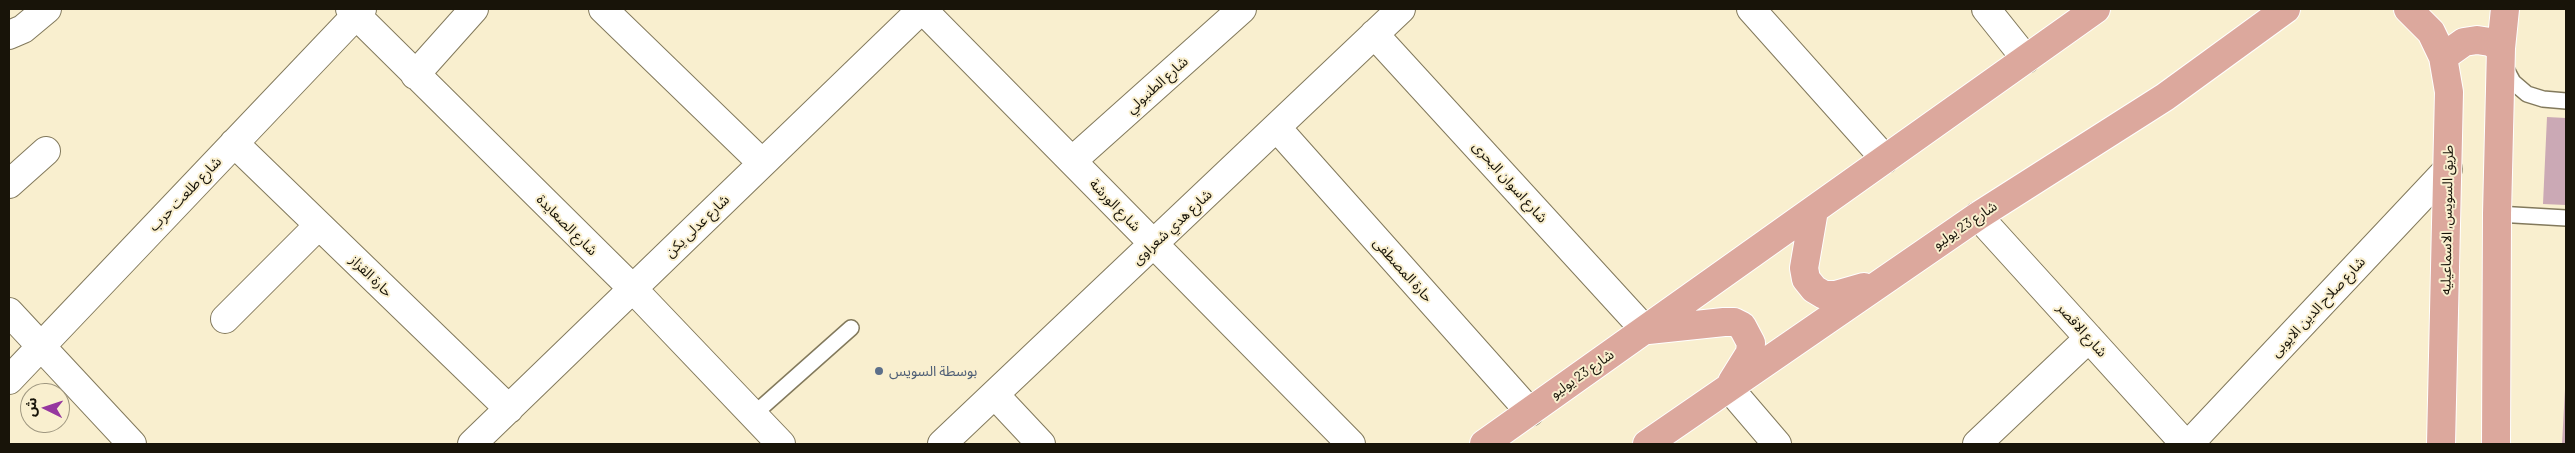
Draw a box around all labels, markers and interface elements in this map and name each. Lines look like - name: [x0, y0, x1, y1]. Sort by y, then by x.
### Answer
- street label: شارع الطنبولي: [1123, 53, 1191, 117]
- street label: شارع اسوان البحرى: [1469, 138, 1551, 226]
- street label: طريق السويس, الاسماعيليه: [2437, 145, 2457, 295]
- street label: شارع طلعت حرب: [145, 153, 225, 235]
- street label: شارع الورشة: [1086, 175, 1144, 235]
- street label: شارع هدي شعراوى: [1129, 186, 1215, 268]
- street label: شارع الصعايدة: [533, 191, 601, 259]
- street label: شارع عدلى يكن: [661, 191, 733, 261]
- street label: شارع 23 يوليو: [1930, 197, 2000, 253]
- street label: حارة المصطفى: [1370, 234, 1436, 306]
- street label: حارة القزاز: [346, 252, 396, 300]
- street label: شارع صلاح الدين الايوبى: [2267, 253, 2369, 361]
- street label: شارع الاقصر: [2053, 300, 2111, 360]
- street label: شارع 23 يوليو: [1547, 346, 1617, 402]
- place label: بوسطة السويس: [889, 363, 977, 379]
- marker: بوسطة السويس: [873, 365, 885, 377]
- north arrow: [20, 383, 70, 433]
- text: ش: [21, 397, 40, 417]

